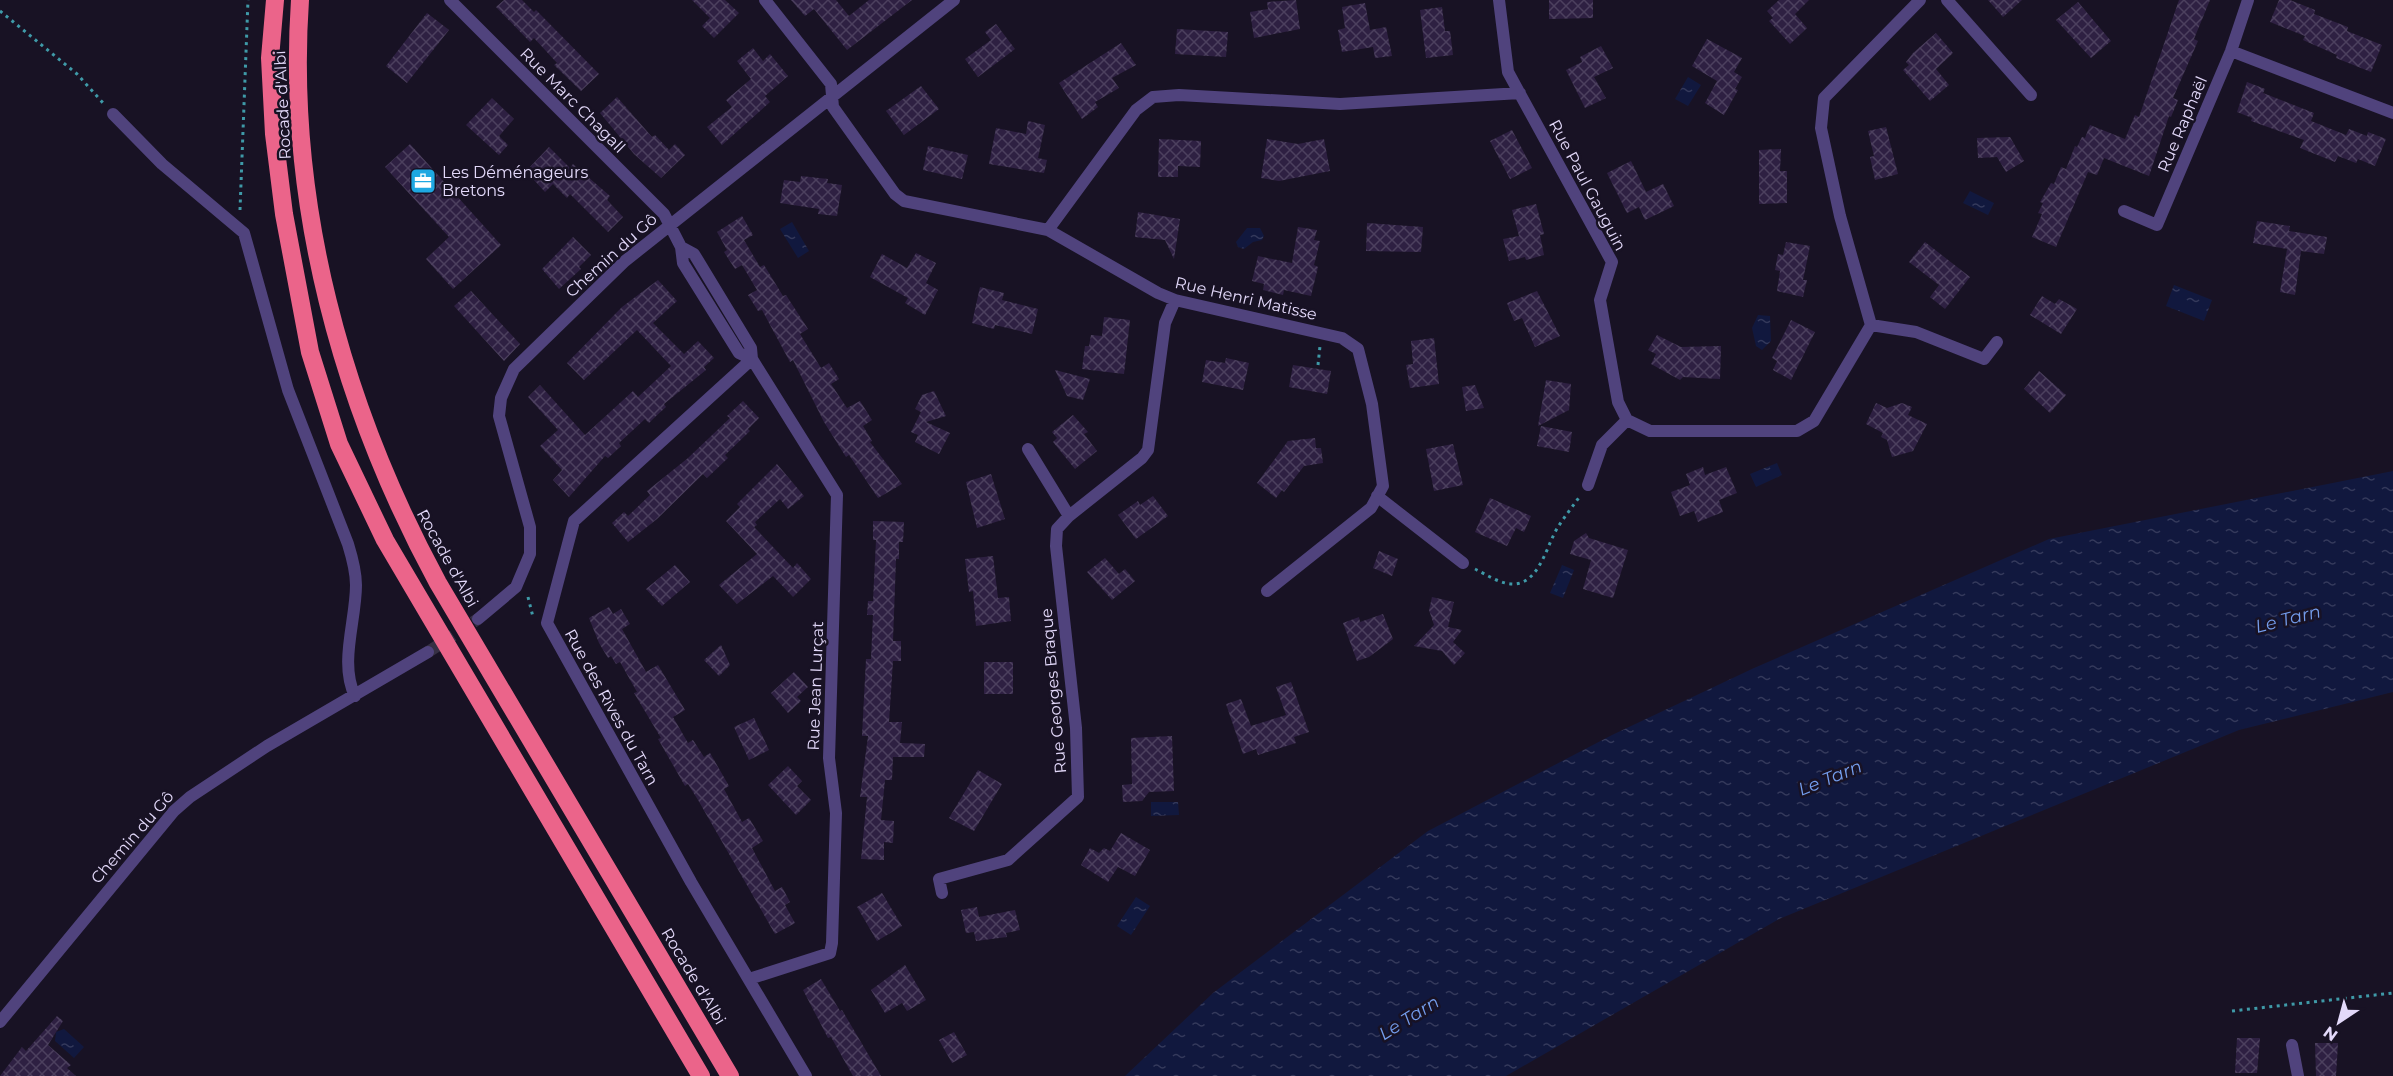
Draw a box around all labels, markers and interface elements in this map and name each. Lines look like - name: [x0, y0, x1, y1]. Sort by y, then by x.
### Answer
- street label: Rue Marc Chagall: [516, 44, 629, 157]
- street label: Rocade d'Albi: [270, 50, 295, 160]
- street label: Rue Raphaël: [2154, 73, 2211, 175]
- street label: Rue Paul Gauguin: [1545, 117, 1630, 254]
- place label: Les Déménageurs Bretons: [442, 163, 588, 200]
- office icon: Les Déménageurs Bretons: [408, 166, 438, 196]
- street label: Chemin du Gô: [562, 209, 661, 301]
- street label: Rue Henri Matisse: [1173, 273, 1319, 324]
- street label: Rocade d'Albi: [413, 506, 482, 611]
- water label: Le Tarn: [2253, 600, 2323, 638]
- street label: Rue Georges Braque: [1037, 608, 1070, 774]
- street label: Rue Jean Lurçat: [804, 621, 827, 751]
- street label: Rue des Rives du Tarn: [561, 626, 662, 789]
- water label: Le Tarn: [1795, 755, 1865, 801]
- street label: Chemin du Gô: [87, 787, 178, 887]
- street label: Rocade d'Albi: [657, 925, 730, 1028]
- water label: Le Tarn: [1375, 991, 1443, 1045]
- north arrow: [2309, 992, 2369, 1052]
- text: N: [2320, 1022, 2341, 1045]

